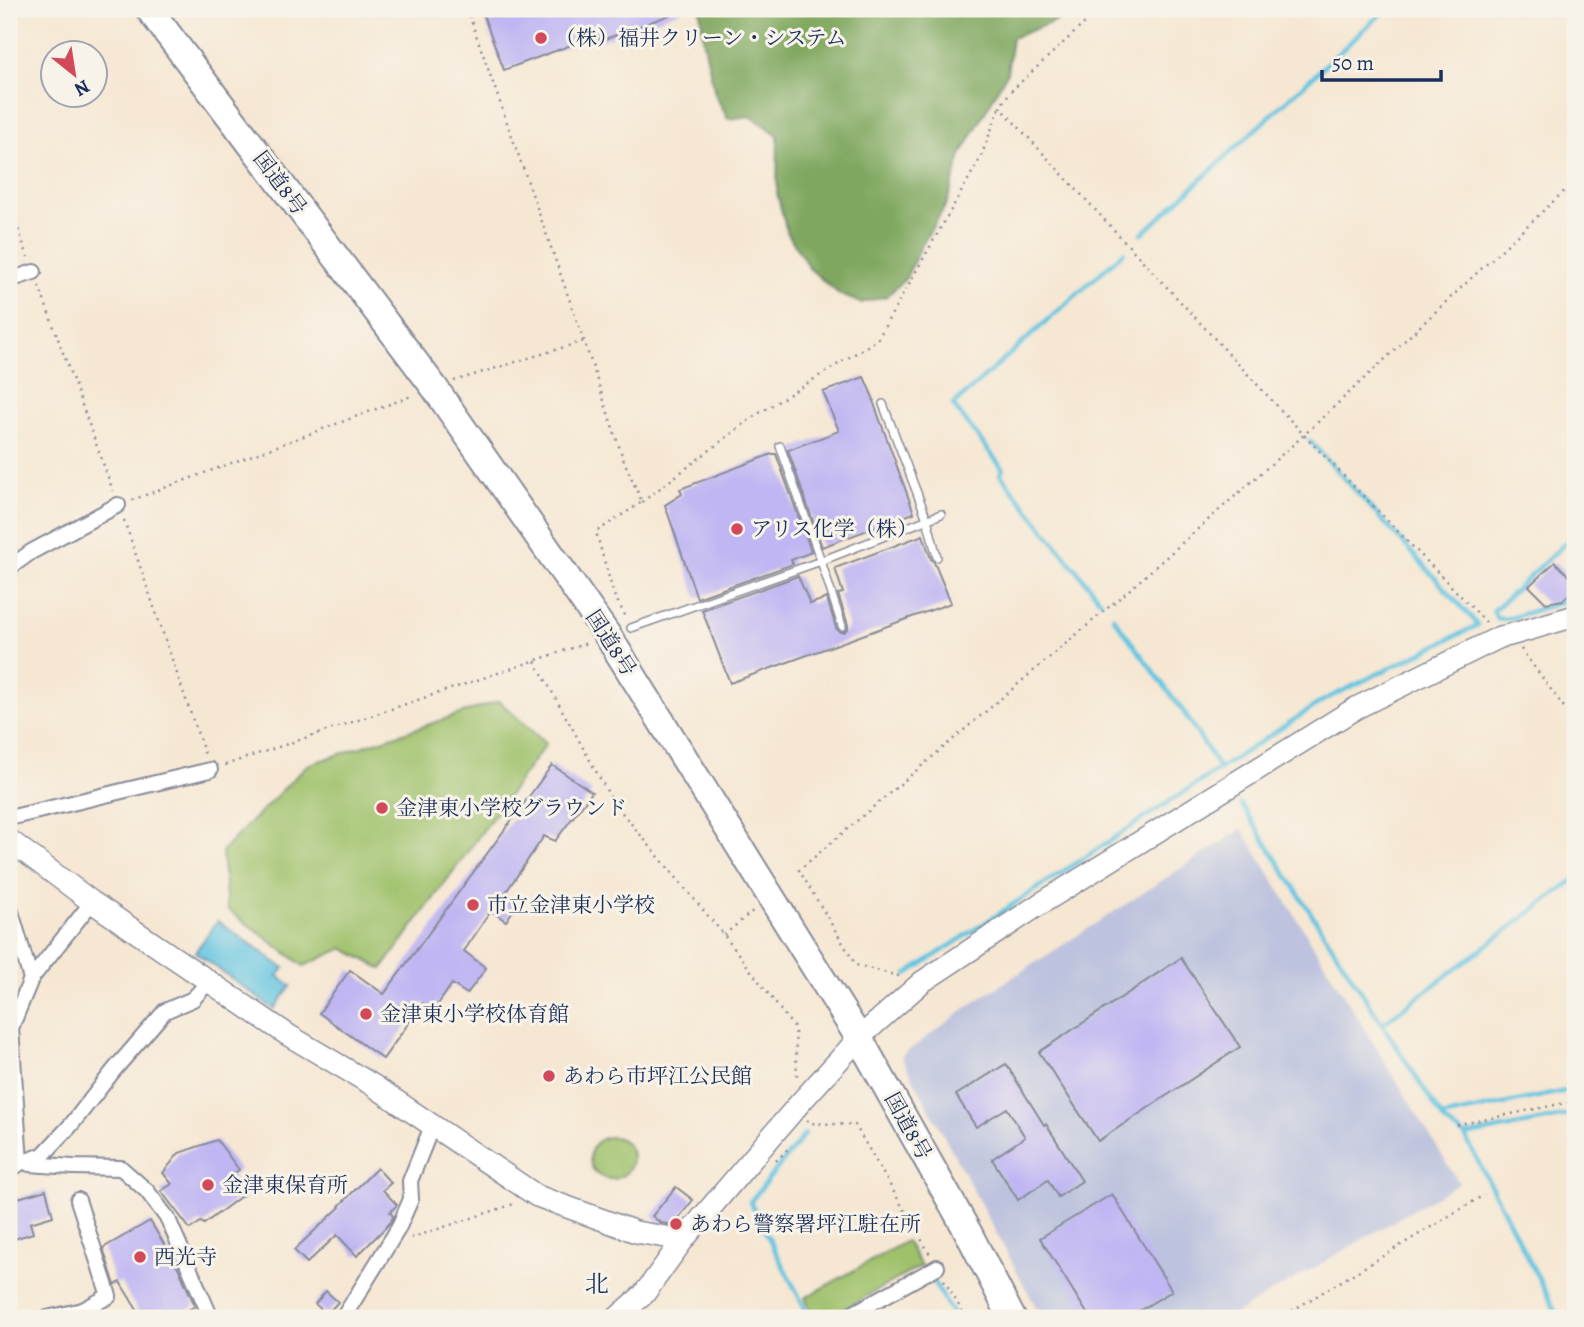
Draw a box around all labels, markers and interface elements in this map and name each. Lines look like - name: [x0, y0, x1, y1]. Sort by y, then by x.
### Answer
- place label: （株）福井クリーン・システム: [555, 24, 846, 52]
- marker: （株）福井クリーン・システム: [533, 30, 549, 46]
- north arrow: [38, 38, 108, 108]
- scale bar: [1322, 38, 1440, 82]
- text: 50 m: [1332, 49, 1374, 77]
- text: N: [69, 73, 94, 103]
- street label: 国道8号: [247, 145, 313, 221]
- place label: アリス化学（株）: [751, 515, 918, 543]
- marker: アリス化学（株）: [729, 521, 745, 537]
- street label: 国道8号: [579, 605, 643, 681]
- place label: 金津東小学校グラウンド: [396, 794, 627, 822]
- marker: 金津東小学校グラウンド: [374, 800, 390, 816]
- place label: 市立金津東小学校: [487, 891, 655, 919]
- marker: 市立金津東小学校: [465, 897, 481, 913]
- place label: 金津東小学校体育館: [380, 1000, 569, 1028]
- marker: 金津東小学校体育館: [358, 1006, 374, 1022]
- place label: あわら市坪江公民館: [563, 1062, 752, 1090]
- marker: あわら市坪江公民館: [541, 1068, 557, 1084]
- street label: 国道8号: [878, 1087, 938, 1165]
- place label: 金津東保育所: [222, 1171, 348, 1199]
- marker: 金津東保育所: [200, 1177, 216, 1193]
- place label: あわら警察署坪江駐在所: [690, 1210, 921, 1238]
- marker: あわら警察署坪江駐在所: [668, 1216, 684, 1232]
- place label: 西光寺: [154, 1243, 217, 1271]
- marker: 西光寺: [132, 1249, 148, 1265]
- district label: 北: [585, 1268, 609, 1300]

